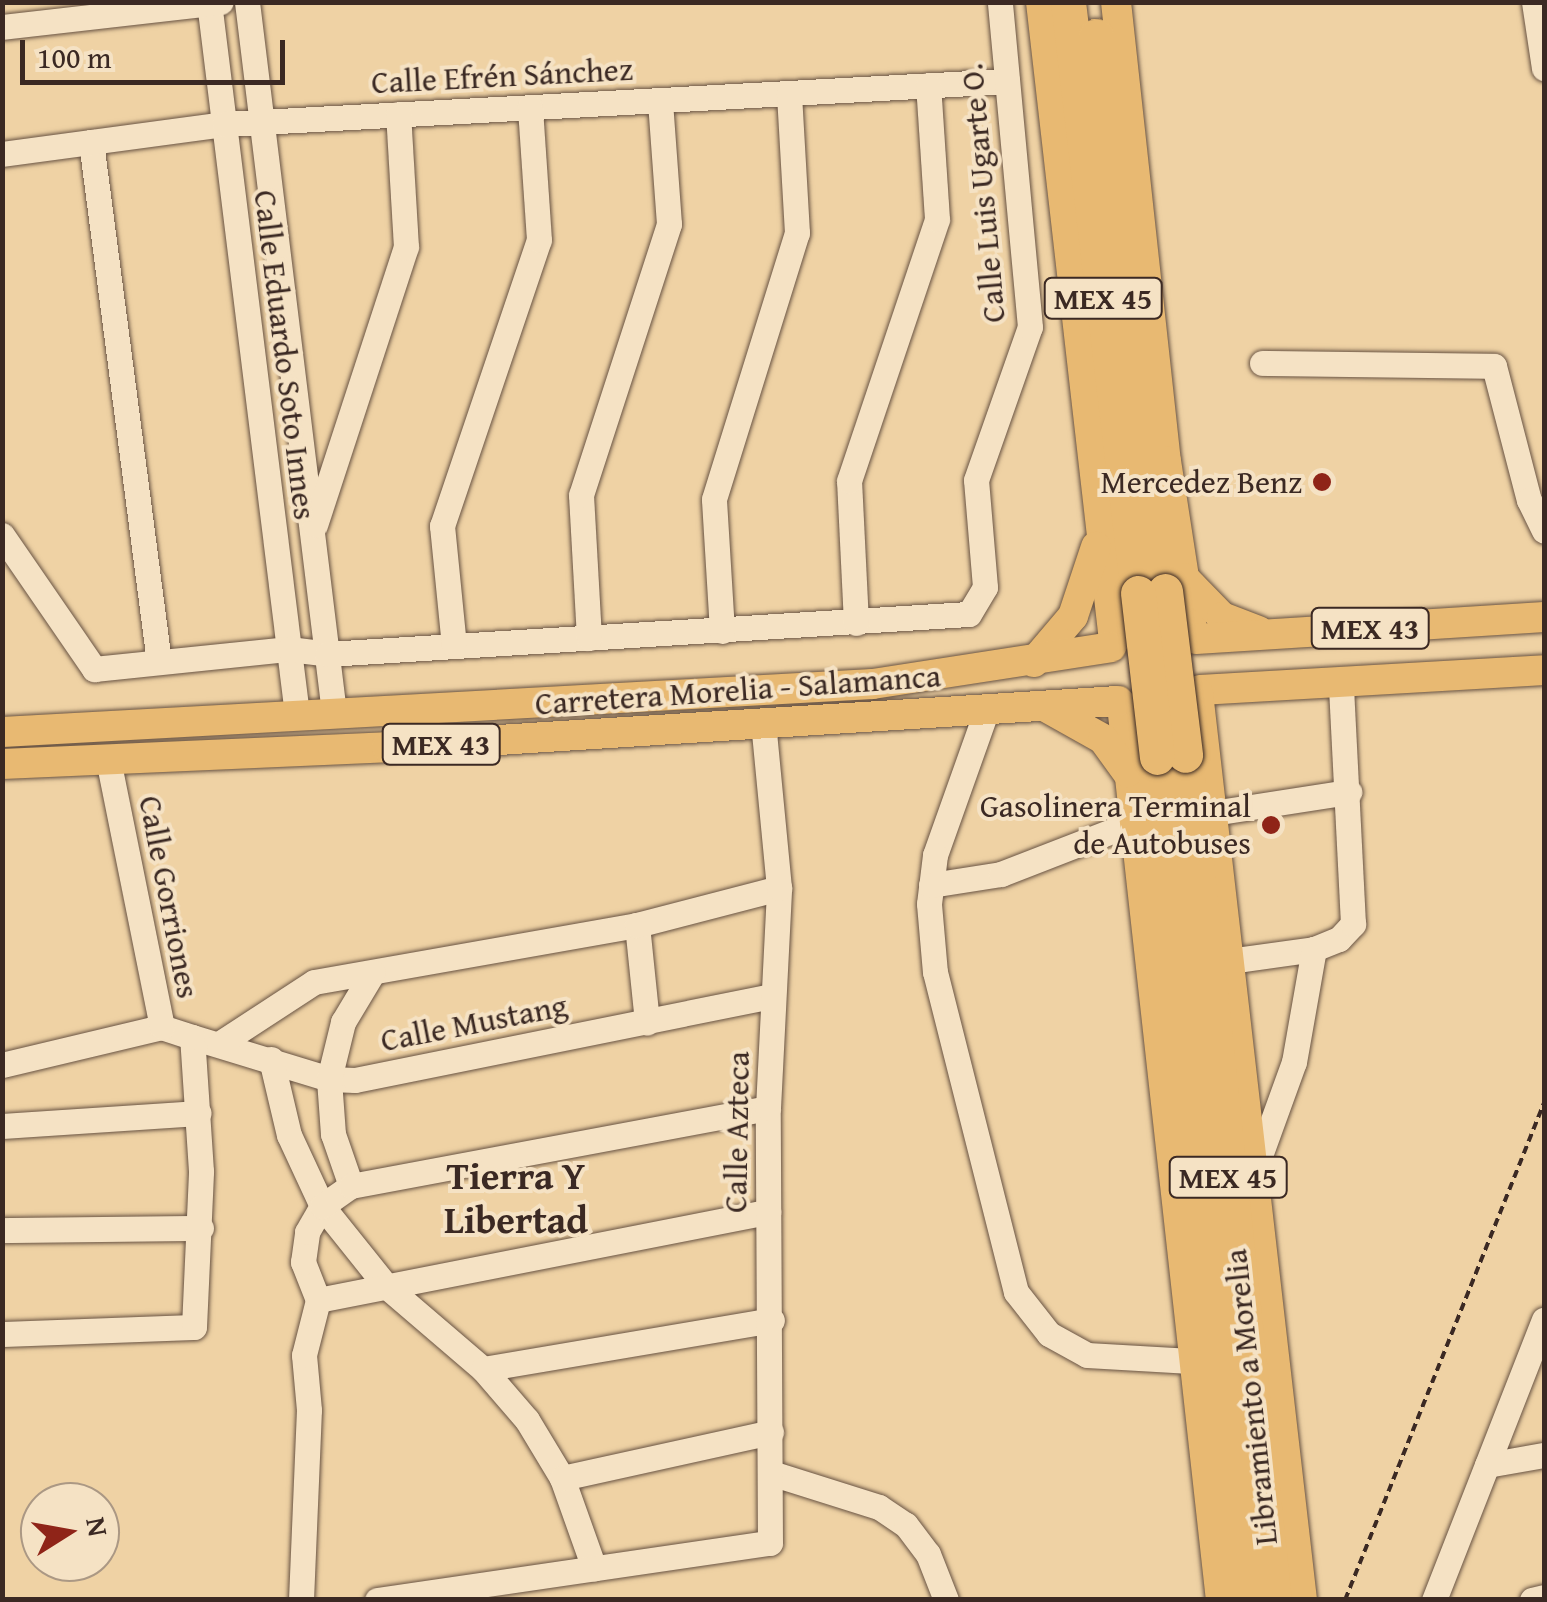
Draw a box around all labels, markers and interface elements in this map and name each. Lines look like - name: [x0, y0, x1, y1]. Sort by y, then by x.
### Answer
- scale bar: [25, 20, 290, 82]
- text: 100 m: [37, 35, 111, 79]
- street label: Calle Efrén Sánchez: [370, 50, 634, 102]
- street label: Calle Luis Ugarte O.: [953, 62, 1013, 324]
- street label: Calle Eduardo Soto Innes: [246, 188, 324, 522]
- road number: MEX 45: [1043, 273, 1163, 323]
- place label: Mercedez Benz: [1101, 463, 1302, 501]
- marker: Mercedez Benz: [1311, 471, 1333, 493]
- road number: MEX 43: [1310, 603, 1430, 653]
- street label: Carretera Morelia - Salamanca: [534, 657, 942, 723]
- road number: MEX 43: [381, 719, 501, 769]
- place label: Gasolinera Terminal de Autobuses: [980, 788, 1251, 863]
- street label: Calle Gorriones: [131, 793, 207, 1001]
- marker: Gasolinera Terminal de Autobuses: [1260, 814, 1282, 836]
- street label: Calle Mustang: [378, 986, 570, 1060]
- street label: Calle Azteca: [716, 1051, 758, 1213]
- road number: MEX 45: [1168, 1152, 1288, 1202]
- district label: Tierra Y Libertad: [444, 1153, 588, 1242]
- street label: Libramiento a Morelia: [1216, 1247, 1286, 1547]
- north arrow: [20, 1482, 120, 1582]
- text: N: [76, 1513, 120, 1540]

